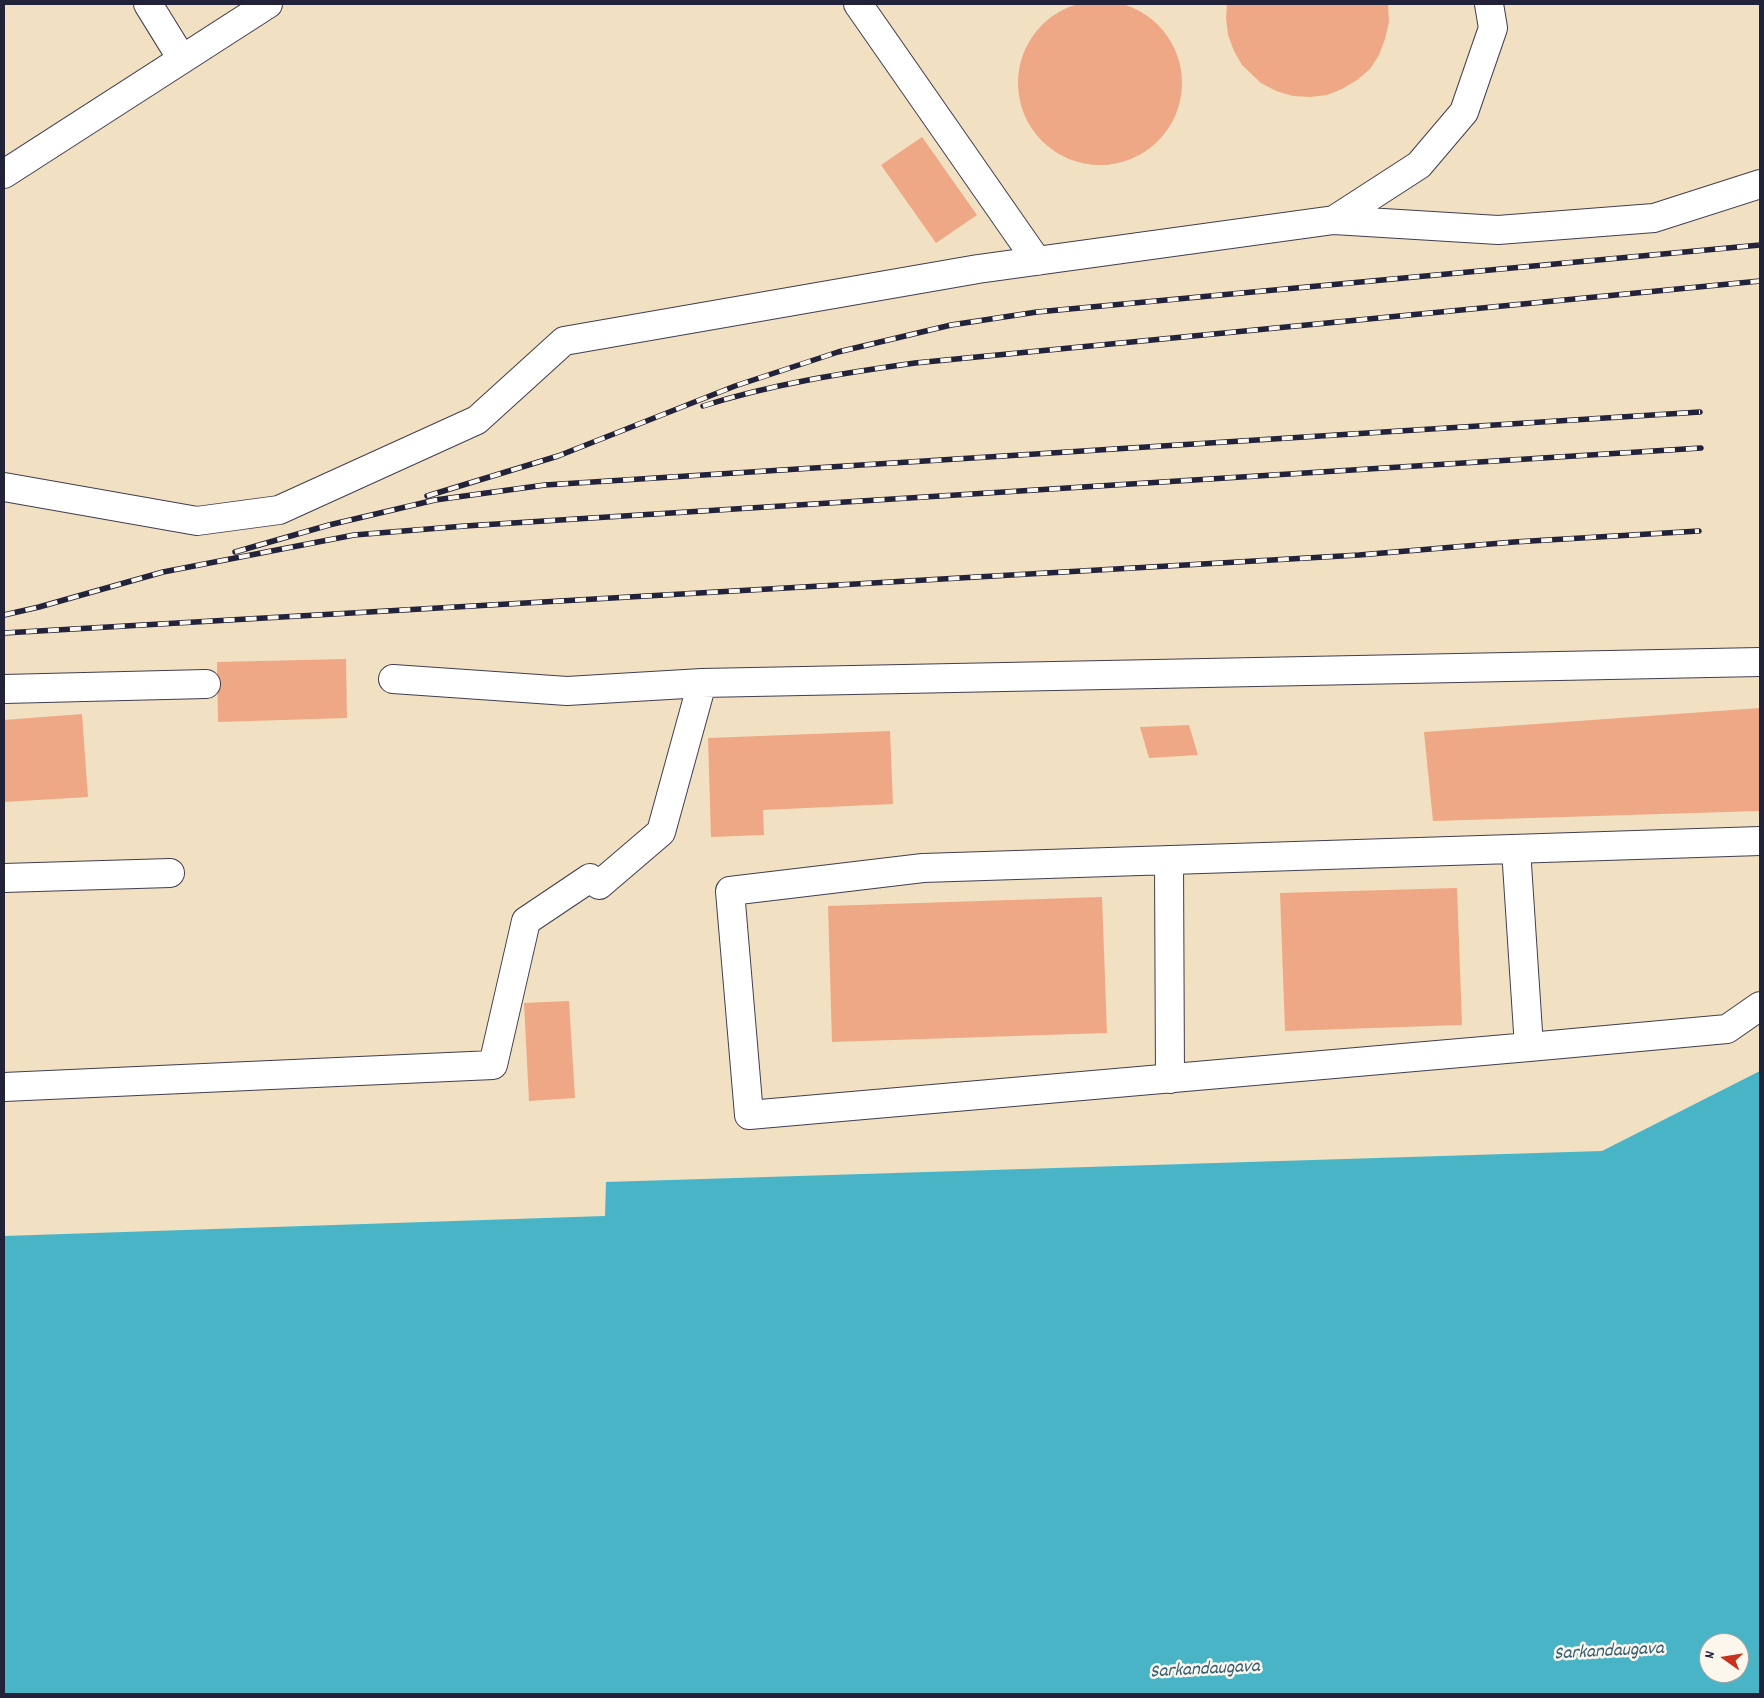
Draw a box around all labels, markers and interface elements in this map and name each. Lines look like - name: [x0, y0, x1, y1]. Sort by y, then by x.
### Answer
- north arrow: [1699, 1633, 1749, 1683]
- water label: Sarkandaugava: [1554, 1639, 1664, 1667]
- text: N: [1700, 1649, 1721, 1660]
- water label: Sarkandaugava: [1150, 1657, 1260, 1685]

